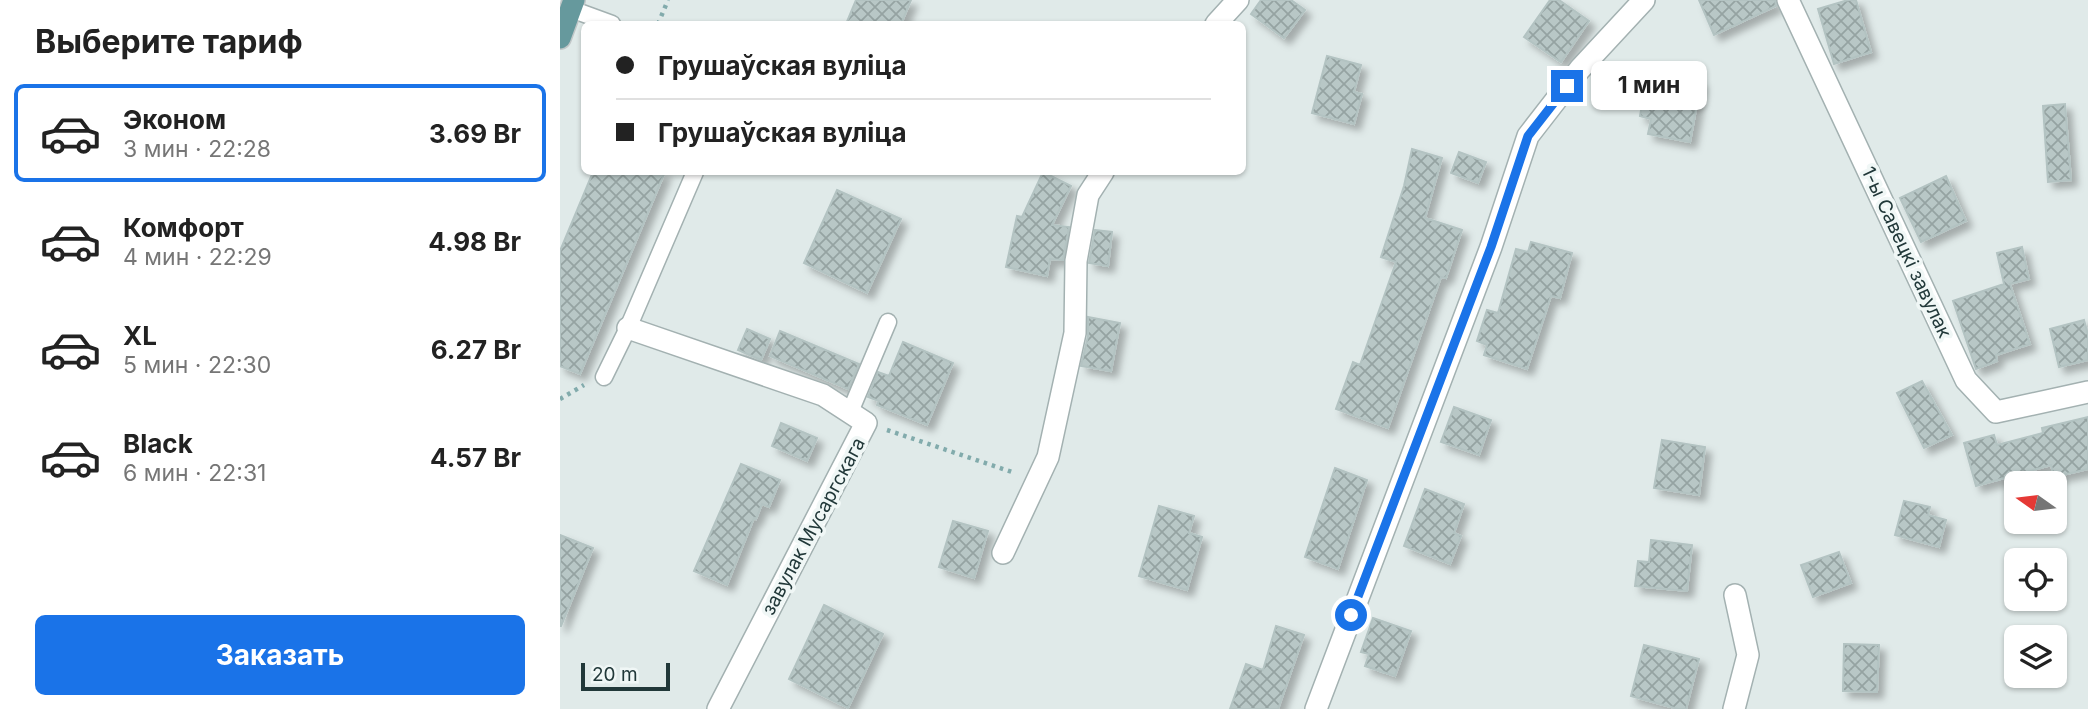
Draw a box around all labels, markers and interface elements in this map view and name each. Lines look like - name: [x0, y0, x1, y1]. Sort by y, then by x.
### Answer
- text: Выберите тариф: [35, 22, 303, 61]
- text: Грушаўская вуліца: [658, 50, 907, 81]
- callout: 1 мин: [1592, 62, 1707, 110]
- route end: [1551, 70, 1583, 102]
- text: 1 мин: [1618, 71, 1680, 99]
- icon: car: [39, 102, 102, 165]
- text: Эконом: [123, 104, 226, 135]
- text: Грушаўская вуліца: [658, 117, 907, 148]
- text: 3.69 Br: [429, 118, 521, 149]
- text: 3 мин · 22:28: [123, 135, 271, 163]
- street label: 1-ы Савецкі завулак: [1857, 163, 1957, 342]
- icon: car: [39, 210, 102, 273]
- text: Комфорт: [123, 212, 244, 243]
- text: 4.98 Br: [428, 226, 521, 257]
- text: 4 мин · 22:29: [123, 243, 272, 271]
- icon: car: [39, 318, 102, 381]
- text: XL: [123, 320, 157, 351]
- text: 6.27 Br: [431, 334, 521, 365]
- text: 5 мин · 22:30: [123, 351, 271, 379]
- icon: car: [39, 426, 102, 489]
- text: Black: [123, 428, 193, 459]
- street label: завулак Мусаргскага: [757, 434, 870, 619]
- text: 4.57 Br: [430, 442, 521, 473]
- text: 6 мин · 22:31: [123, 459, 266, 487]
- north arrow: [2004, 471, 2067, 534]
- map controls: [2004, 471, 2067, 688]
- button: locate: [2004, 548, 2067, 611]
- route start: [1335, 599, 1367, 631]
- button: Заказать: [35, 615, 525, 695]
- button: layers: [2004, 625, 2067, 688]
- scale bar: [581, 660, 670, 692]
- text: 20 m: [592, 663, 638, 686]

